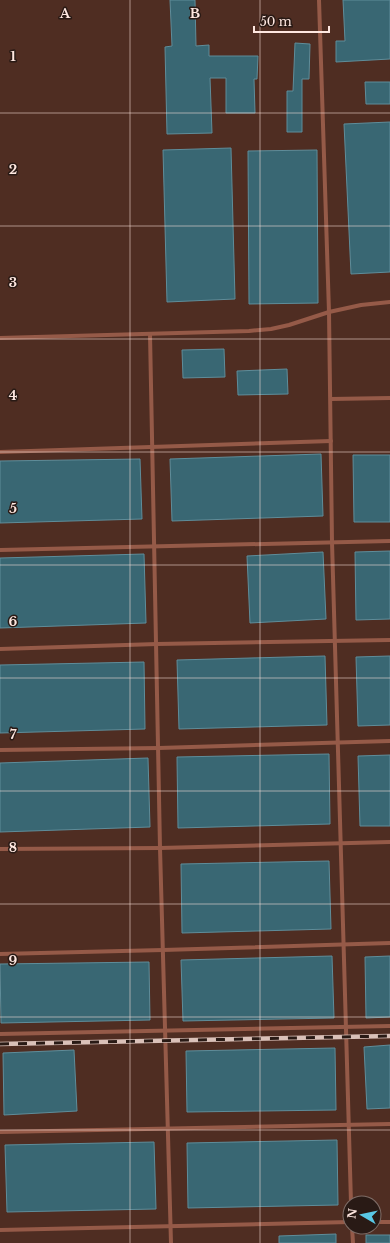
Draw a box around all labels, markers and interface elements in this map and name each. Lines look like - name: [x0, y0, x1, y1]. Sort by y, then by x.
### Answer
- text: A: [59, 5, 71, 22]
- text: B: [190, 5, 200, 22]
- scale bar: [254, 8, 329, 34]
- text: 50 m: [260, 14, 292, 29]
- text: 1: [10, 48, 16, 65]
- text: 2: [9, 161, 17, 178]
- text: 3: [9, 274, 17, 291]
- text: 4: [9, 387, 18, 404]
- text: 5: [9, 500, 17, 517]
- text: 6: [9, 613, 18, 630]
- text: 7: [10, 726, 17, 743]
- text: 8: [9, 839, 17, 856]
- text: 9: [9, 952, 18, 969]
- north arrow: [342, 1195, 382, 1235]
- text: N: [344, 1207, 360, 1220]

